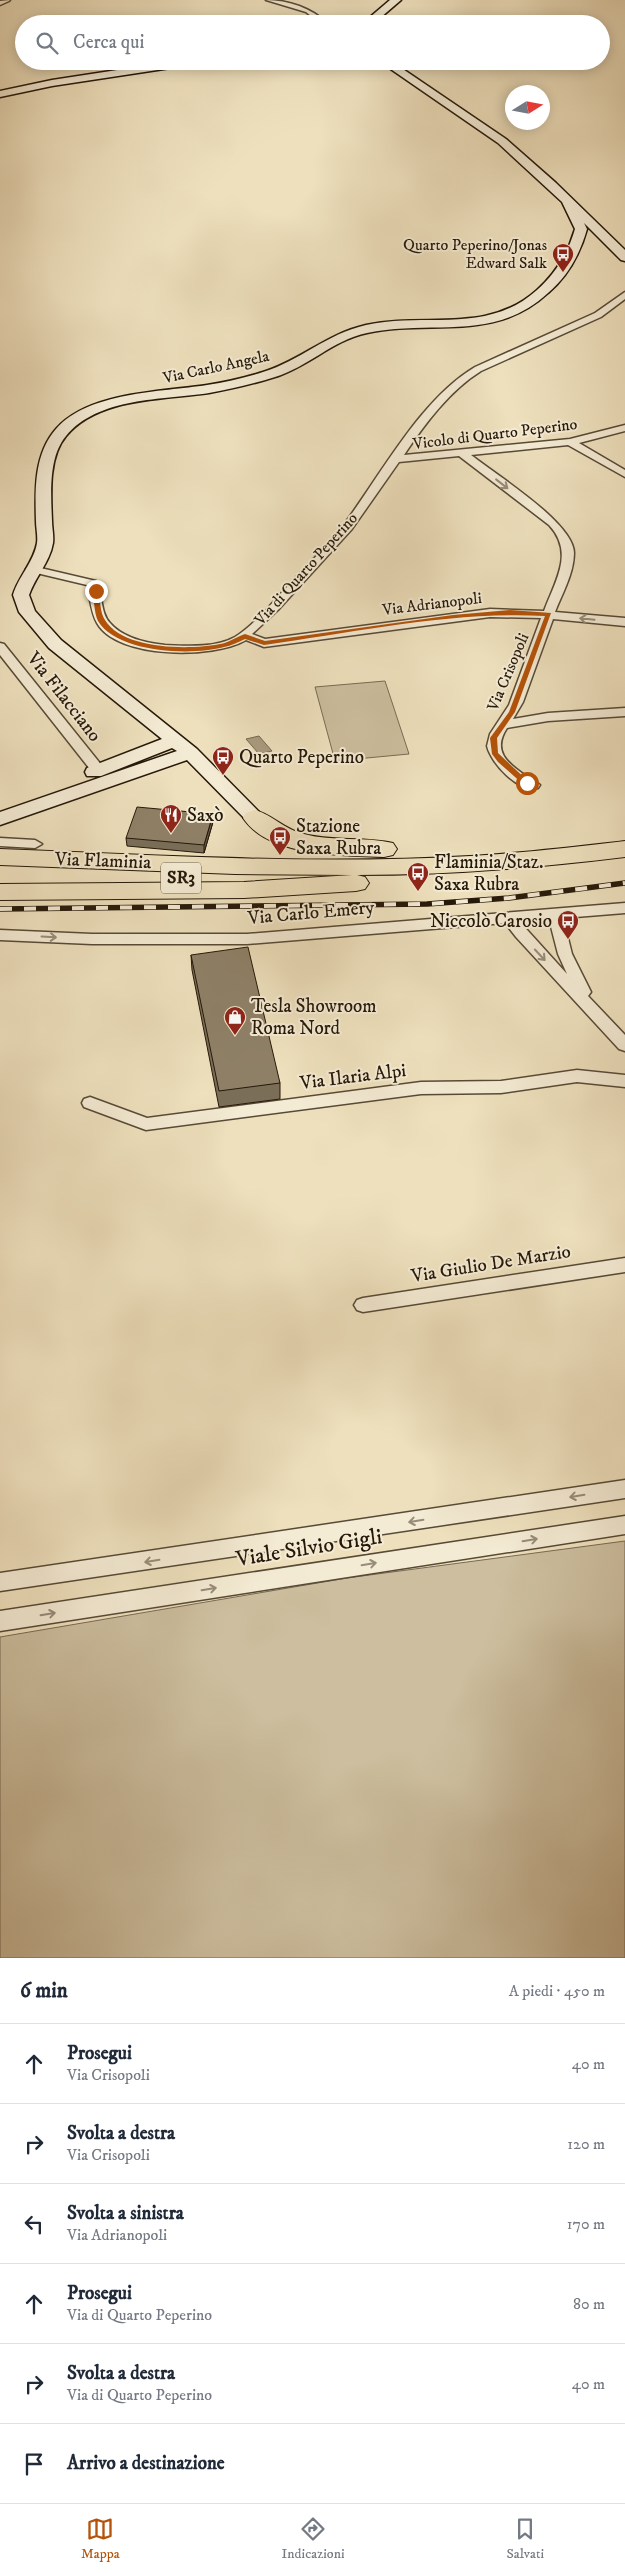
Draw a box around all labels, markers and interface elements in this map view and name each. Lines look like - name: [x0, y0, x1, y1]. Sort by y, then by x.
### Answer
- search box: [15, 15, 610, 70]
- icon: search: [33, 29, 61, 57]
- text: Cerca qui: [73, 31, 144, 54]
- north arrow: [505, 85, 550, 130]
- place label: Quarto Peperino/Jonas Edward Salk: [403, 235, 547, 273]
- bus stop icon: Quarto Peperino/Jonas Edward Salk: [551, 242, 575, 273]
- street label: Via Carlo Angela: [160, 346, 271, 388]
- street label: Vicolo di Quarto Peperino: [411, 414, 579, 454]
- one-way arrow: [495, 478, 508, 489]
- street label: Via di Quarto Peperino: [249, 508, 362, 630]
- route end: [85, 580, 108, 603]
- street label: Via Adrianopoli: [380, 588, 483, 620]
- one-way arrow: [579, 614, 595, 623]
- street label: Via Crisopoli: [482, 630, 533, 715]
- street label: Via Filacciano: [21, 647, 106, 747]
- bus stop icon: Quarto Peperino: [211, 745, 235, 776]
- place label: Quarto Peperino: [239, 746, 364, 769]
- route start: [516, 772, 539, 795]
- restaurant icon: Saxò: [159, 803, 183, 834]
- place label: Saxò: [187, 804, 224, 827]
- place label: Stazione Saxa Rubra: [296, 815, 381, 860]
- bus stop icon: Stazione Saxa Rubra: [268, 825, 292, 856]
- street label: Via Flaminia: [53, 848, 152, 874]
- place label: Flaminia/Staz. Saxa Rubra: [434, 851, 544, 896]
- bus stop icon: Flaminia/Staz. Saxa Rubra: [406, 861, 430, 892]
- road number: SR3: [161, 862, 201, 894]
- street label: Via Carlo Emery: [246, 896, 376, 930]
- bus stop icon: Niccolò Carosio: [556, 909, 580, 940]
- place label: Niccolò Carosio: [430, 910, 552, 933]
- one-way arrow: [40, 932, 56, 942]
- one-way arrow: [534, 949, 546, 961]
- place label: Tesla Showroom Roma Nord: [251, 995, 377, 1040]
- shop icon: Tesla Showroom Roma Nord: [223, 1005, 247, 1036]
- street label: Via Ilaria Alpi: [298, 1059, 408, 1095]
- street label: Via Giulio De Marzio: [409, 1240, 572, 1288]
- one-way arrow: [569, 1492, 585, 1502]
- one-way arrow: [408, 1516, 424, 1526]
- street label: Viale Silvio Gigli: [233, 1523, 384, 1573]
- one-way arrow: [522, 1534, 538, 1544]
- one-way arrow: [144, 1556, 160, 1566]
- one-way arrow: [361, 1559, 377, 1569]
- one-way arrow: [200, 1584, 216, 1594]
- one-way arrow: [40, 1608, 56, 1618]
- text: 6 min: [20, 1978, 68, 2004]
- text: A piedi · 450 m: [509, 1981, 605, 2001]
- text: Prosegui: [67, 2042, 132, 2065]
- icon: ahead: [20, 2050, 48, 2078]
- text: 40 m: [572, 2054, 605, 2074]
- text: Via Crisopoli: [67, 2065, 150, 2085]
- text: Svolta a destra: [67, 2122, 175, 2145]
- icon: right: [20, 2130, 48, 2158]
- text: 120 m: [567, 2134, 605, 2154]
- text: Via Crisopoli: [67, 2145, 150, 2165]
- text: Svolta a sinistra: [67, 2202, 184, 2225]
- icon: left: [20, 2210, 48, 2238]
- text: 170 m: [567, 2214, 605, 2234]
- text: Via Adrianopoli: [67, 2225, 167, 2245]
- text: Prosegui: [67, 2282, 132, 2305]
- icon: ahead: [20, 2290, 48, 2318]
- text: 80 m: [573, 2294, 605, 2314]
- text: Via di Quarto Peperino: [67, 2305, 212, 2325]
- text: Svolta a destra: [67, 2362, 175, 2385]
- icon: right: [20, 2370, 48, 2398]
- text: 40 m: [572, 2374, 605, 2394]
- text: Via di Quarto Peperino: [67, 2385, 212, 2405]
- icon: arrive: [20, 2450, 48, 2478]
- text: Arrivo a destinazione: [67, 2452, 225, 2475]
- tab: Mappa: [81, 2515, 120, 2563]
- tab: Indicazioni: [282, 2515, 345, 2563]
- tab: Salvati: [506, 2515, 544, 2563]

